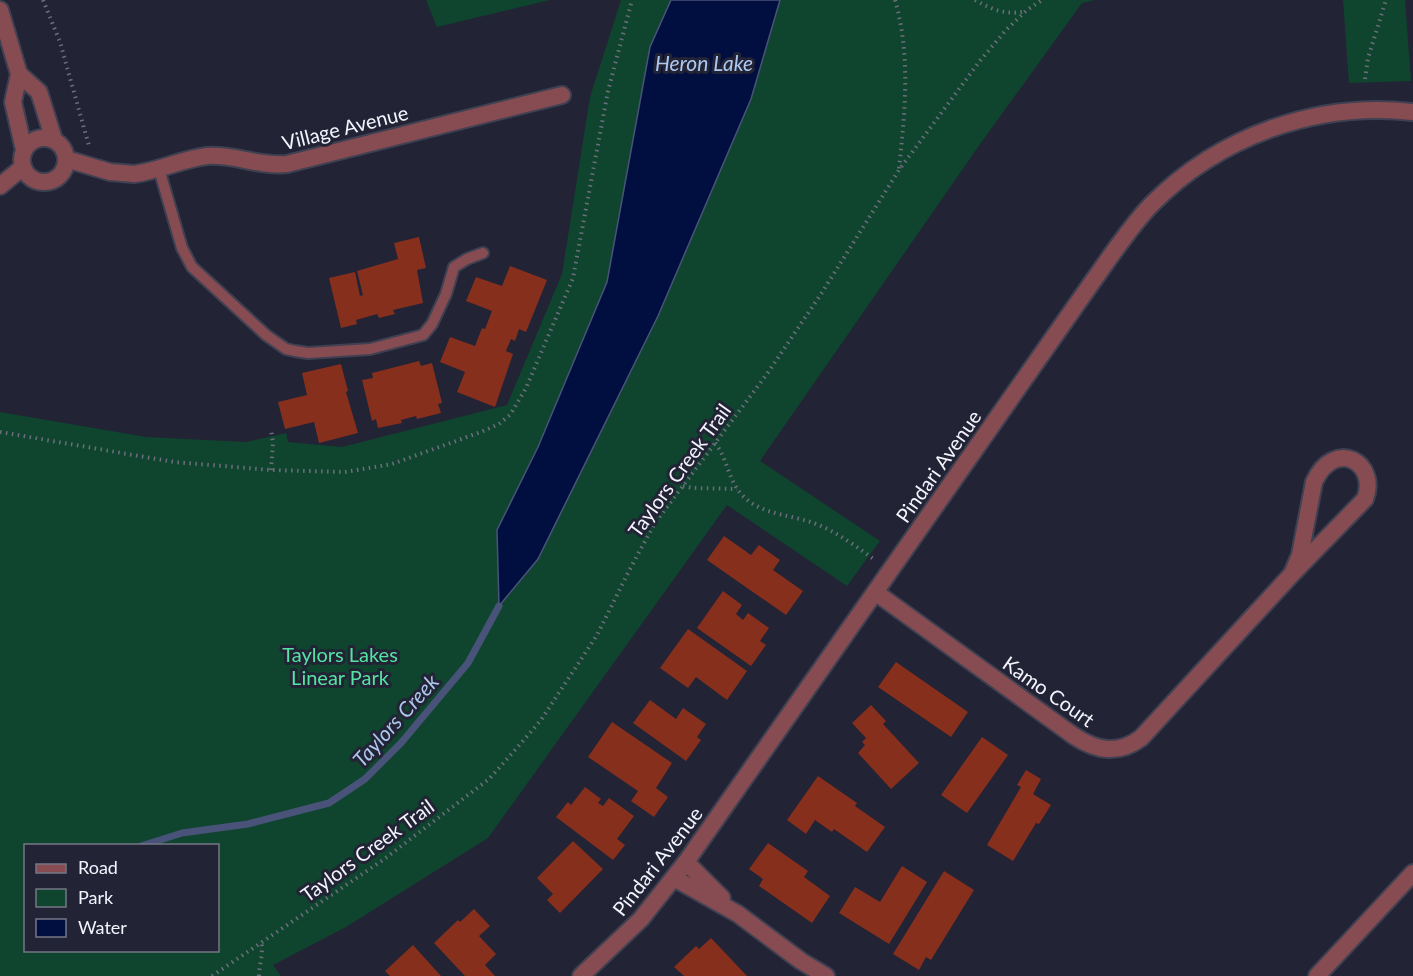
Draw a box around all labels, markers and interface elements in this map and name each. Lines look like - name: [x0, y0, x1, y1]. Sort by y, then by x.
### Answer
- water label: Heron Lake: [655, 50, 753, 75]
- street label: Village Avenue: [279, 100, 411, 154]
- street label: Taylors Creek Trail: [623, 399, 735, 541]
- street label: Pindari Avenue: [890, 405, 986, 527]
- park label: Taylors Lakes Linear Park: [282, 642, 398, 689]
- street label: Kamo Court: [999, 651, 1099, 731]
- water label: Taylors Creek: [347, 668, 444, 771]
- street label: Taylors Creek Trail: [296, 794, 438, 906]
- street label: Pindari Avenue: [607, 802, 707, 920]
- legend: [24, 844, 219, 952]
- text: Road: [78, 856, 118, 878]
- text: Park: [78, 886, 114, 908]
- text: Water: [78, 916, 127, 938]

